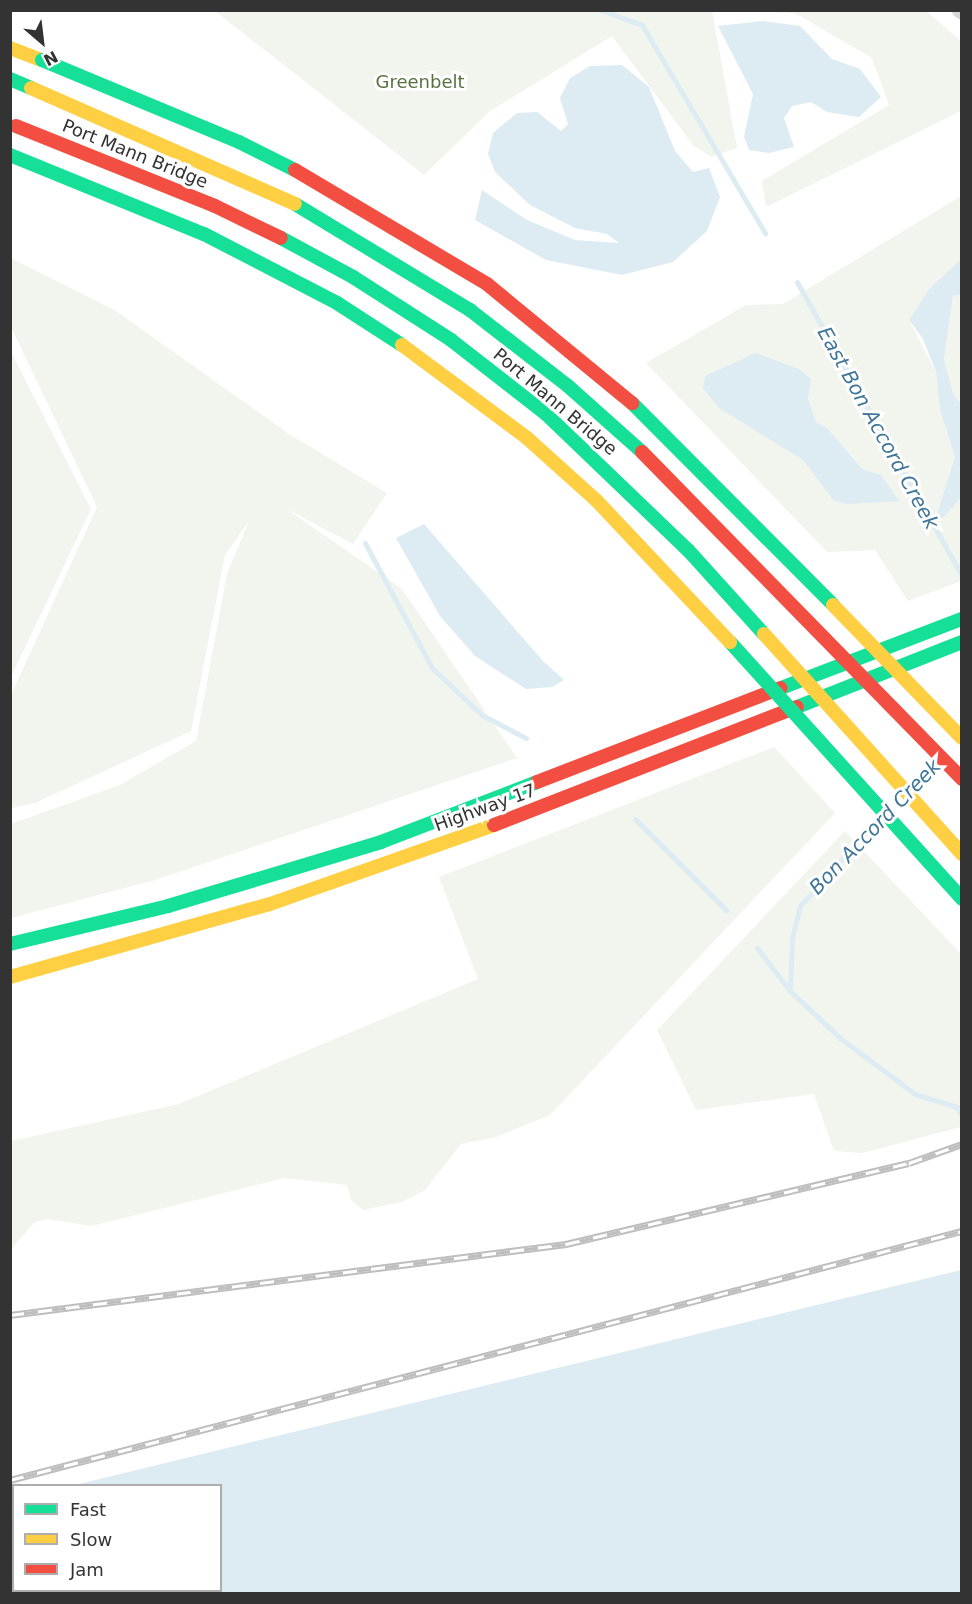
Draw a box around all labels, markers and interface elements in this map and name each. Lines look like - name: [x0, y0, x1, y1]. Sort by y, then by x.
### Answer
- north arrow: [12, 12, 72, 72]
- text: N: [40, 47, 61, 70]
- park label: Greenbelt: [375, 71, 465, 93]
- street label: Port Mann Bridge: [59, 115, 211, 193]
- water label: East Bon Accord Creek: [812, 322, 944, 534]
- street label: Port Mann Bridge: [489, 344, 621, 460]
- water label: Bon Accord Creek: [804, 754, 946, 900]
- street label: Highway 17: [431, 780, 539, 836]
- legend: [12, 1484, 222, 1592]
- text: Fast: [70, 1499, 106, 1520]
- text: Slow: [70, 1529, 112, 1550]
- text: Jam: [70, 1559, 104, 1580]

